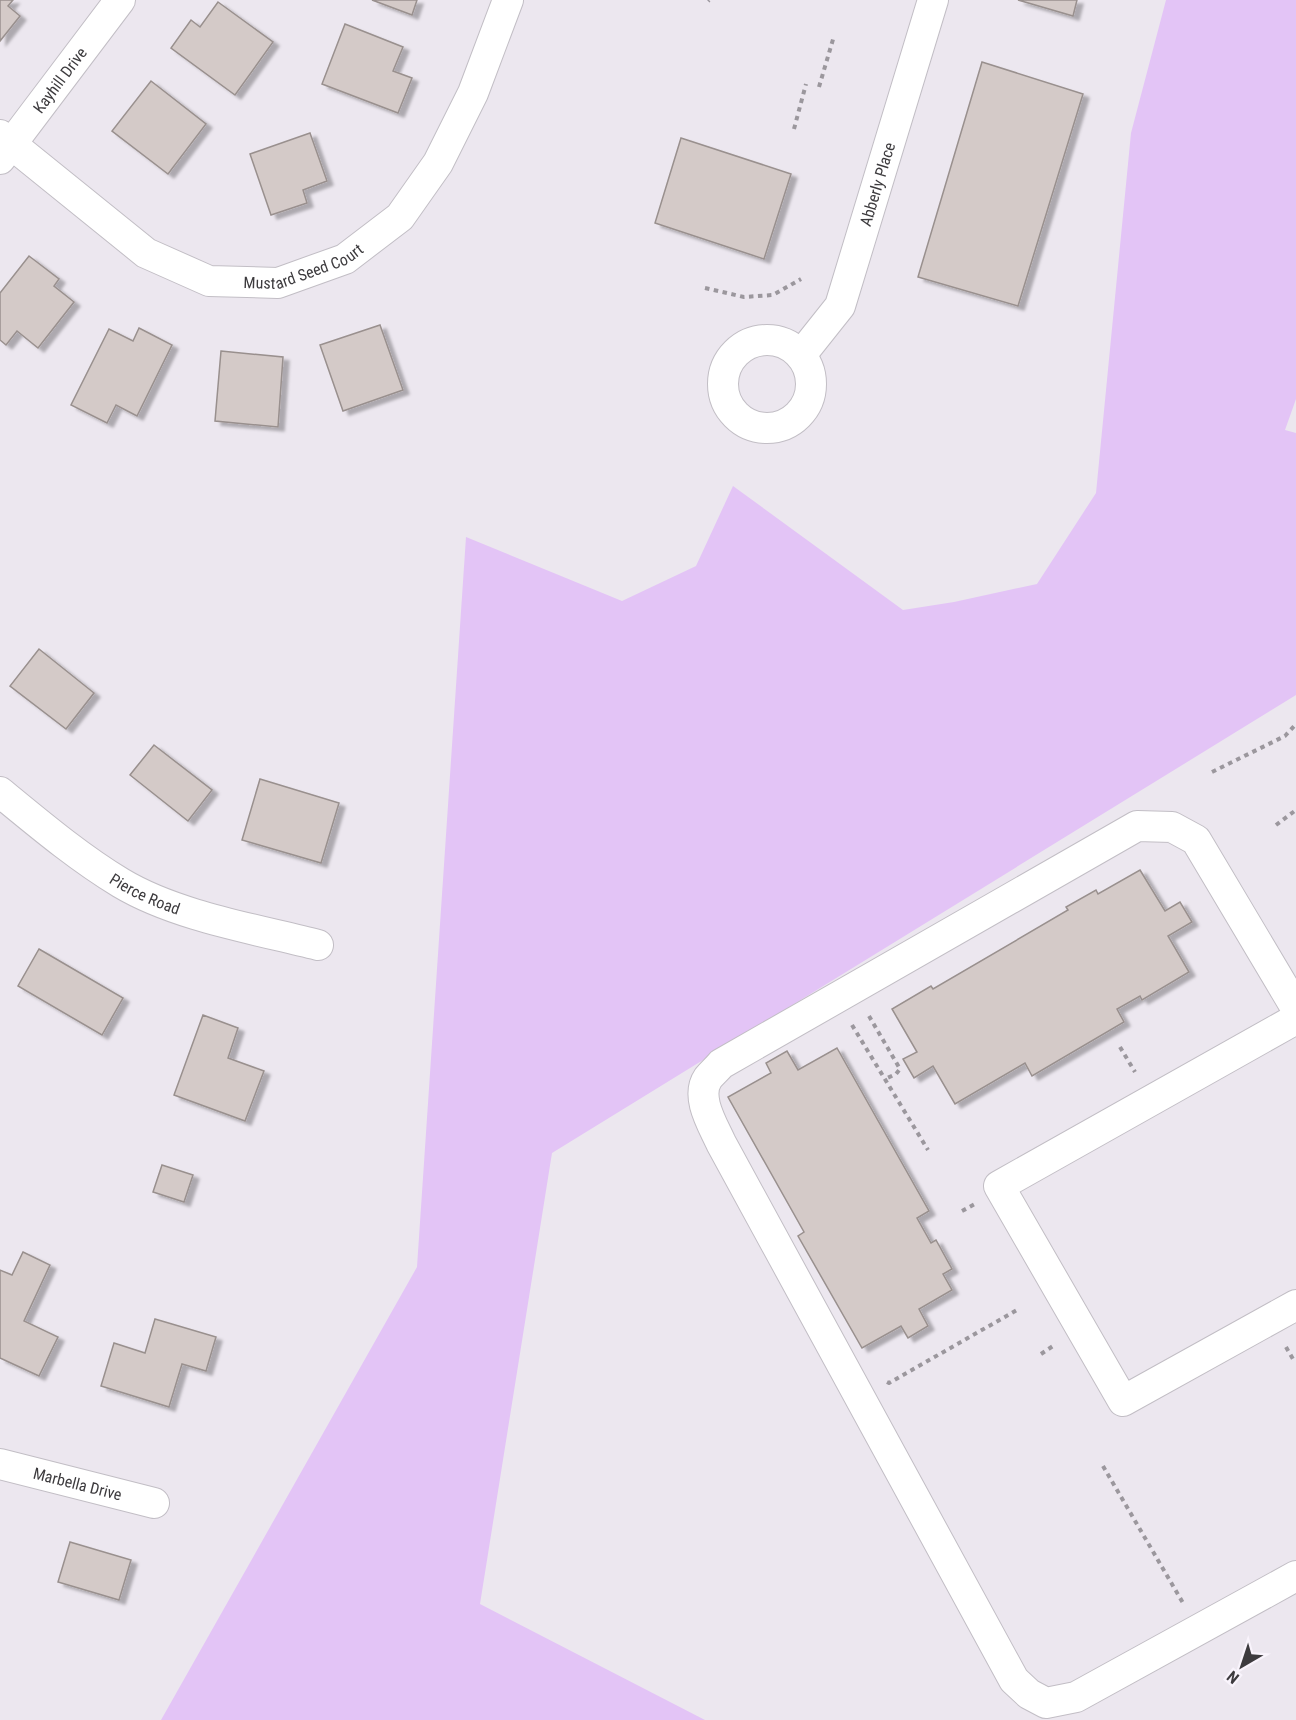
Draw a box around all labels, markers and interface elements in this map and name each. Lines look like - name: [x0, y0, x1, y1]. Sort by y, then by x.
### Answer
- street label: Kayhill Drive: [29, 44, 91, 117]
- street label: Abberly Place: [856, 140, 899, 228]
- street label: Mustard Seed Court: [243, 240, 367, 293]
- street label: Pierce Road: [106, 869, 182, 919]
- street label: Marbella Drive: [31, 1464, 124, 1504]
- north arrow: [1212, 1636, 1272, 1696]
- text: N: [1223, 1667, 1243, 1688]

